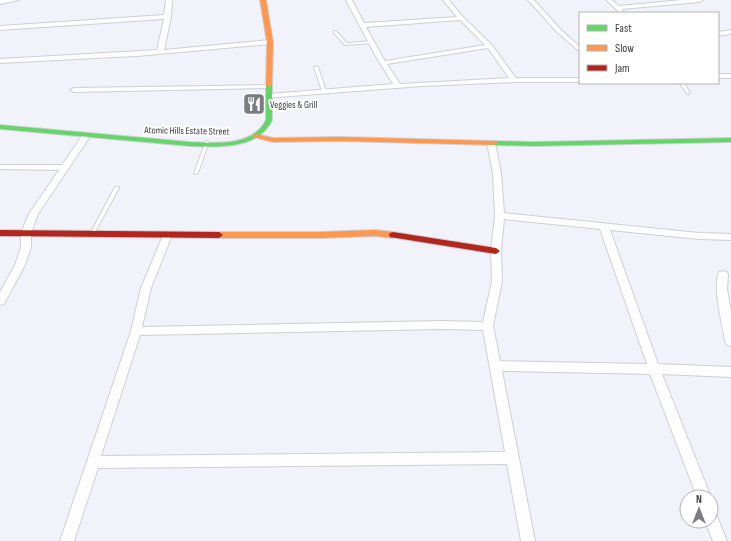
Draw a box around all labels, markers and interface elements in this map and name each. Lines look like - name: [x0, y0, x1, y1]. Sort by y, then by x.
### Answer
- legend: [579, 12, 719, 84]
- text: Fast: [615, 21, 632, 36]
- text: Slow: [615, 41, 634, 56]
- text: Jam: [614, 61, 630, 76]
- restaurant icon: Veggies & Grill: [241, 91, 267, 117]
- place label: Veggies & Grill: [270, 99, 317, 111]
- street label: Atomic Hills Estate Street: [143, 124, 230, 138]
- north arrow: [679, 489, 719, 529]
- text: N: [696, 493, 702, 506]

